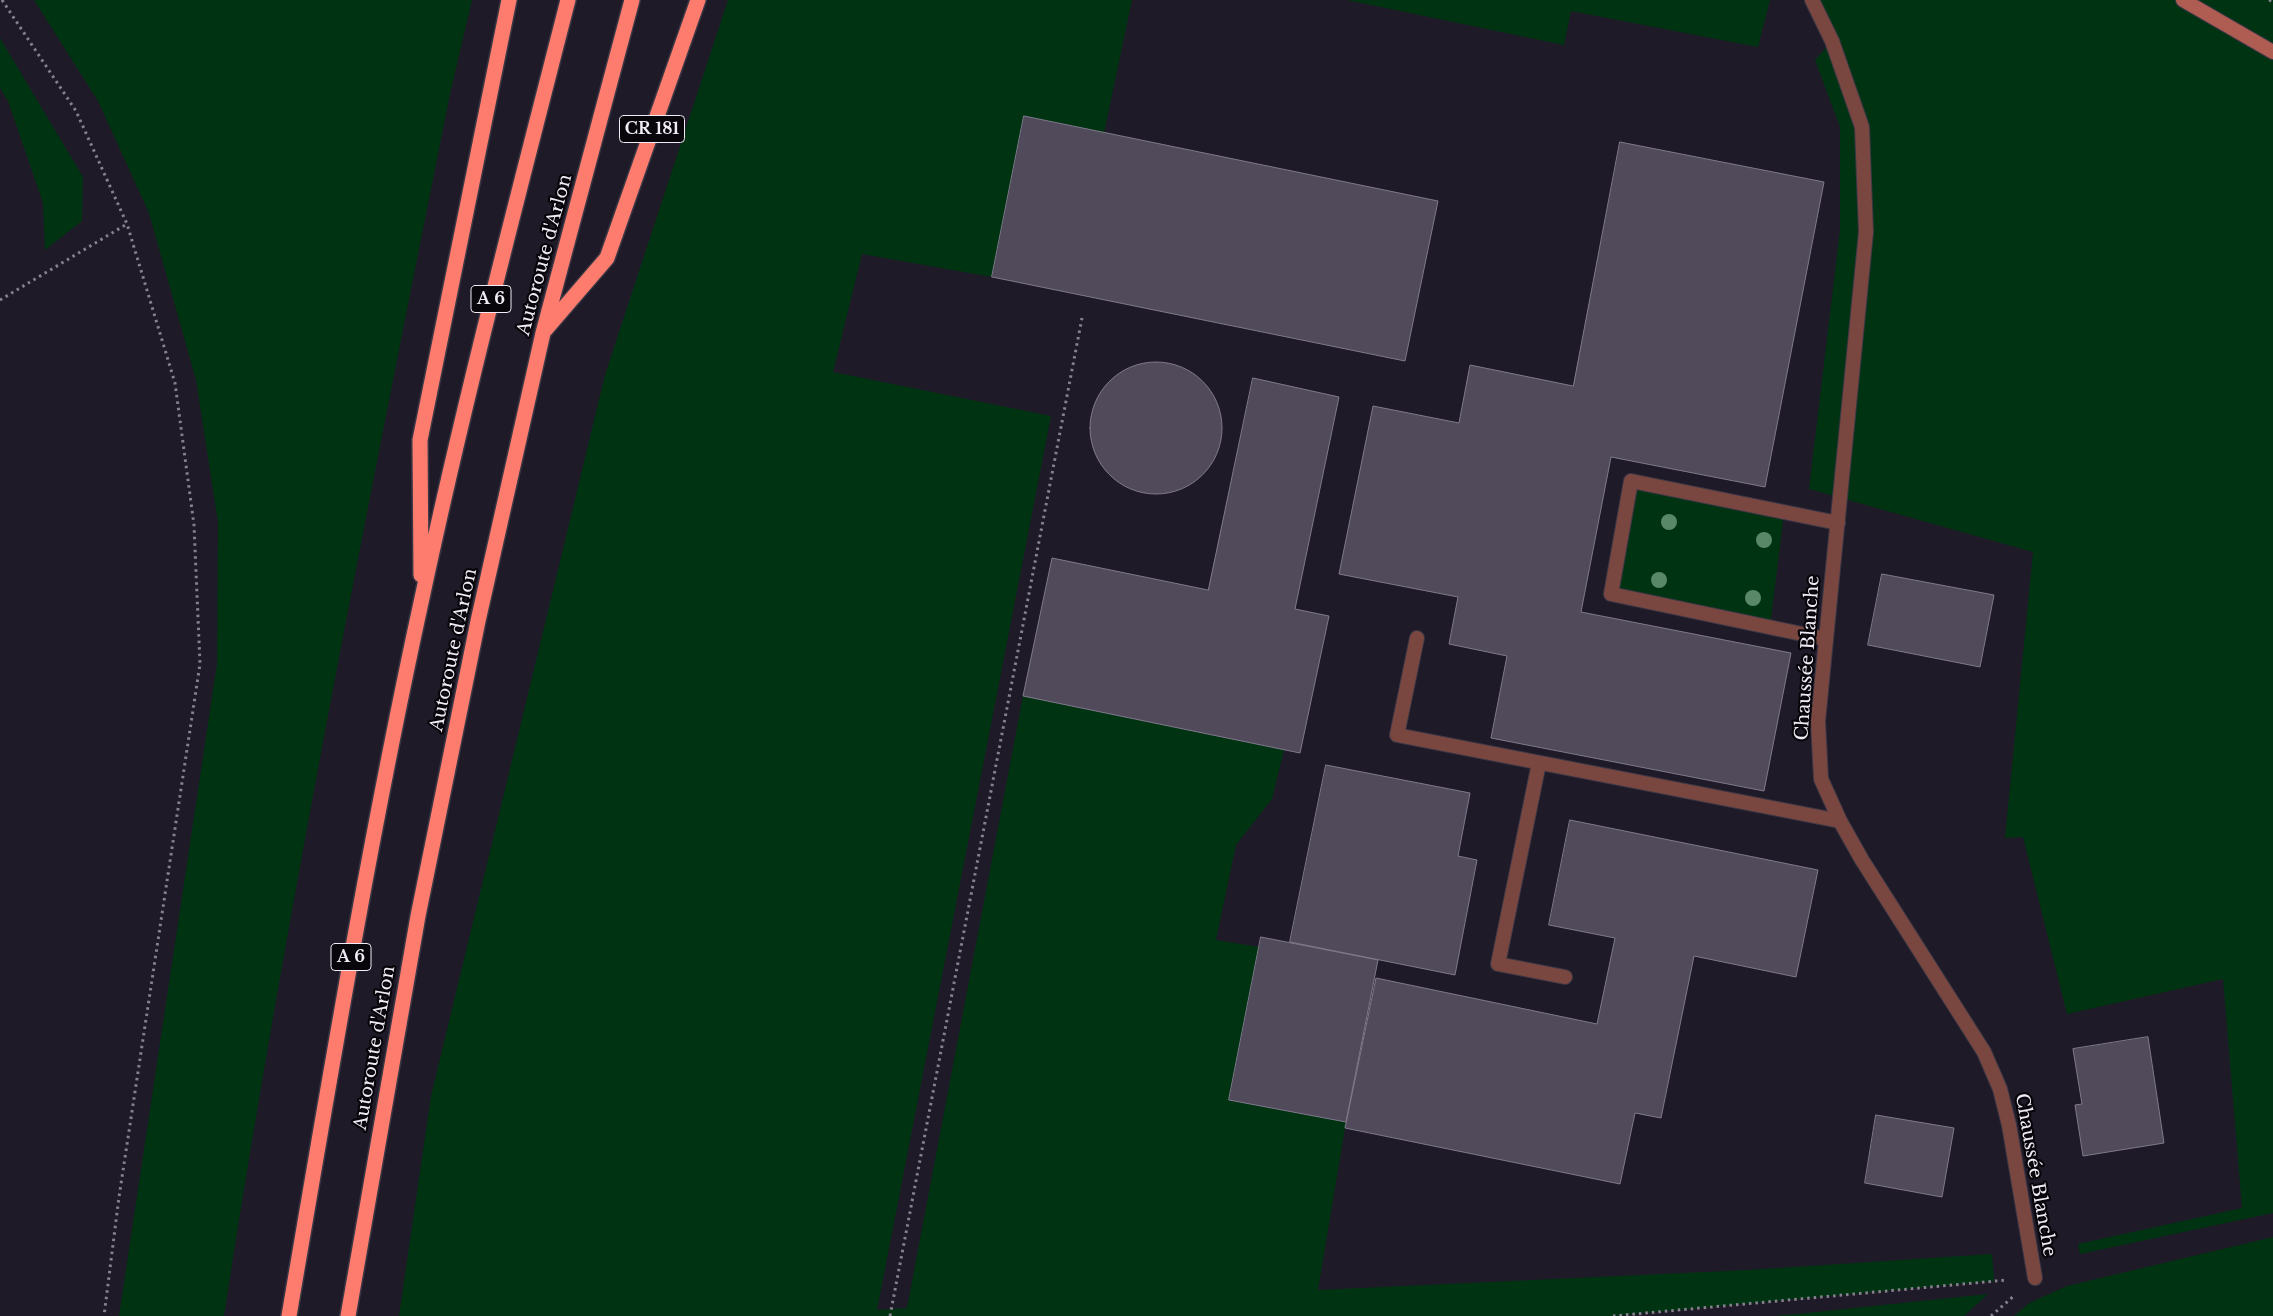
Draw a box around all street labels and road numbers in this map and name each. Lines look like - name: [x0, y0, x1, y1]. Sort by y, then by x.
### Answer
- road number: CR 181: [620, 116, 684, 142]
- street label: Autoroute d'Arlon: [513, 172, 577, 338]
- road number: A 6: [471, 286, 511, 312]
- street label: Autoroute d'Arlon: [426, 567, 482, 733]
- street label: Chaussée Blanche: [1791, 575, 1825, 741]
- road number: A 6: [331, 944, 371, 970]
- street label: Autoroute d'Arlon: [350, 964, 400, 1132]
- street label: Chaussée Blanche: [2010, 1092, 2060, 1258]

